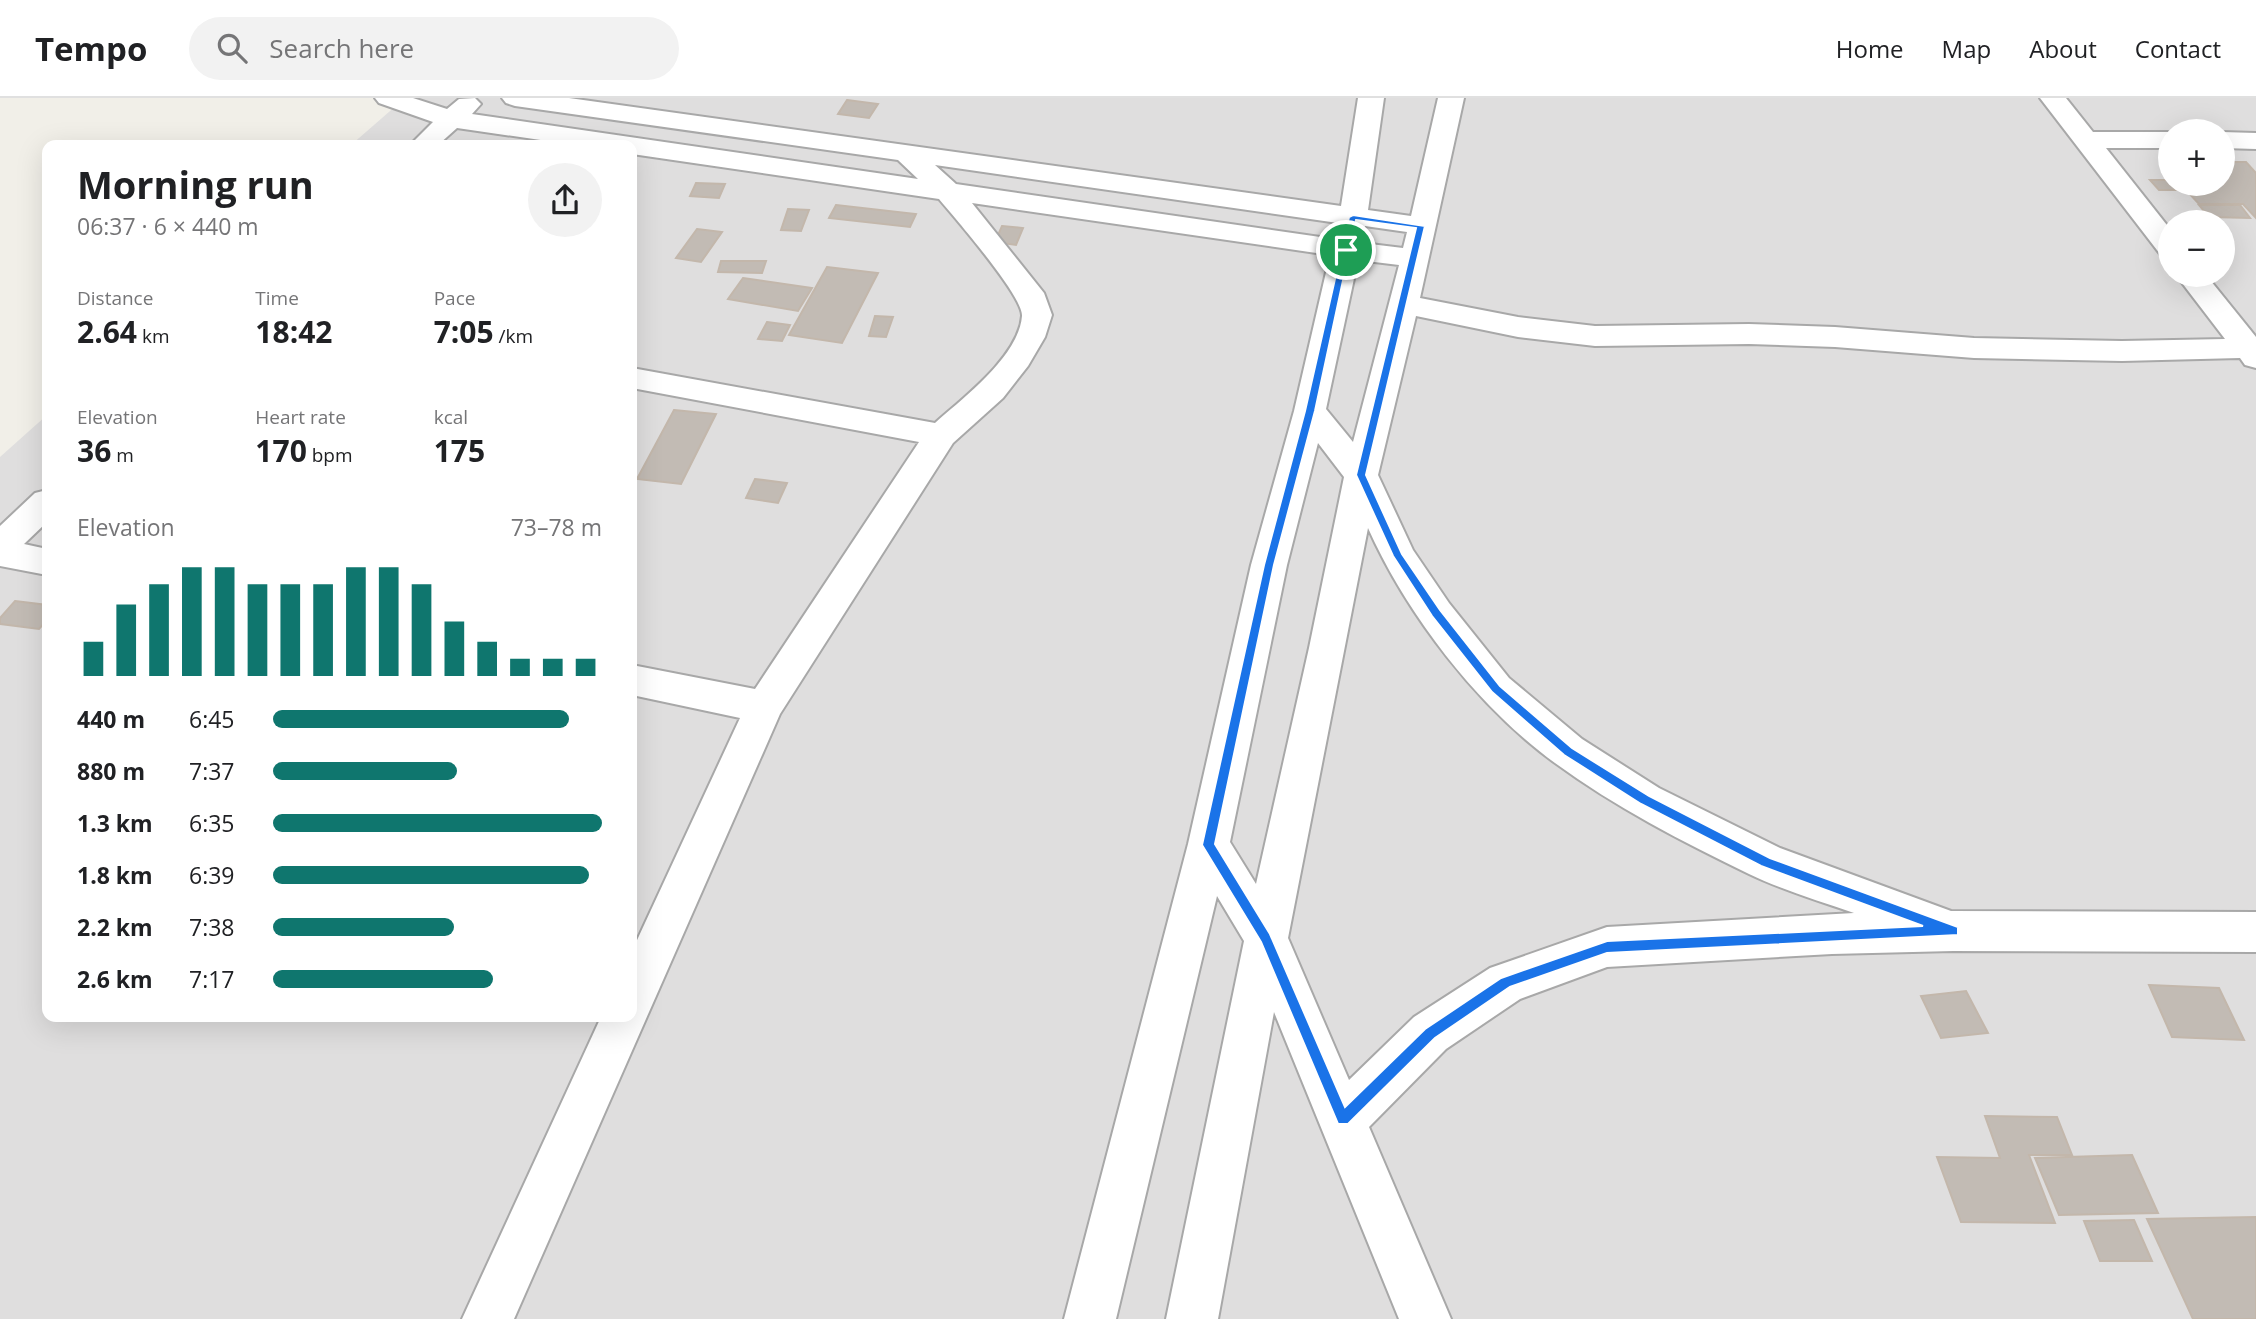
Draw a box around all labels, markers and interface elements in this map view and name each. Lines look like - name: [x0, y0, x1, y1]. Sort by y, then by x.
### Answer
- search box: [189, 17, 679, 80]
- text: Tempo: [35, 26, 147, 71]
- icon: search: [213, 29, 251, 67]
- text: Search here: [269, 30, 414, 66]
- text: Home: [1836, 32, 1904, 65]
- text: Map: [1942, 32, 1991, 65]
- text: About: [2029, 32, 2097, 65]
- text: Contact: [2135, 32, 2221, 65]
- map controls: [2158, 119, 2235, 287]
- button: +: [2158, 119, 2235, 196]
- text: Morning run: [77, 158, 314, 210]
- button: share: [528, 163, 602, 237]
- text: 06:37 · 6 × 440 m: [77, 210, 259, 242]
- button: −: [2158, 210, 2235, 287]
- pin: [1316, 220, 1376, 280]
- icon: arrive: [1327, 231, 1365, 269]
- text: Distance: [77, 285, 153, 311]
- text: Time: [255, 285, 299, 311]
- text: Pace: [434, 285, 475, 311]
- text: 2.64: [77, 311, 137, 352]
- text: 18:42: [255, 311, 333, 352]
- text: 7:05: [434, 311, 494, 352]
- text: km: [137, 323, 170, 349]
- text: /km: [494, 323, 533, 349]
- text: Elevation: [77, 404, 158, 430]
- text: Heart rate: [255, 404, 346, 430]
- text: kcal: [434, 404, 468, 430]
- text: 36: [77, 430, 111, 471]
- text: 170: [255, 430, 307, 471]
- text: 175: [434, 430, 485, 471]
- text: m: [111, 442, 134, 468]
- text: bpm: [307, 442, 353, 468]
- text: Elevation: [77, 511, 175, 543]
- text: 73–78 m: [511, 511, 602, 543]
- text: 440 m: [77, 703, 145, 735]
- text: 6:45: [189, 703, 235, 735]
- text: 880 m: [77, 755, 145, 787]
- text: 7:37: [189, 755, 235, 787]
- text: 1.3 km: [77, 807, 153, 839]
- text: 6:35: [189, 807, 235, 839]
- text: 1.8 km: [77, 859, 153, 891]
- text: 6:39: [189, 859, 235, 891]
- text: 2.2 km: [77, 911, 153, 943]
- text: 7:38: [189, 911, 235, 943]
- text: 2.6 km: [77, 963, 153, 995]
- text: 7:17: [189, 963, 235, 995]

